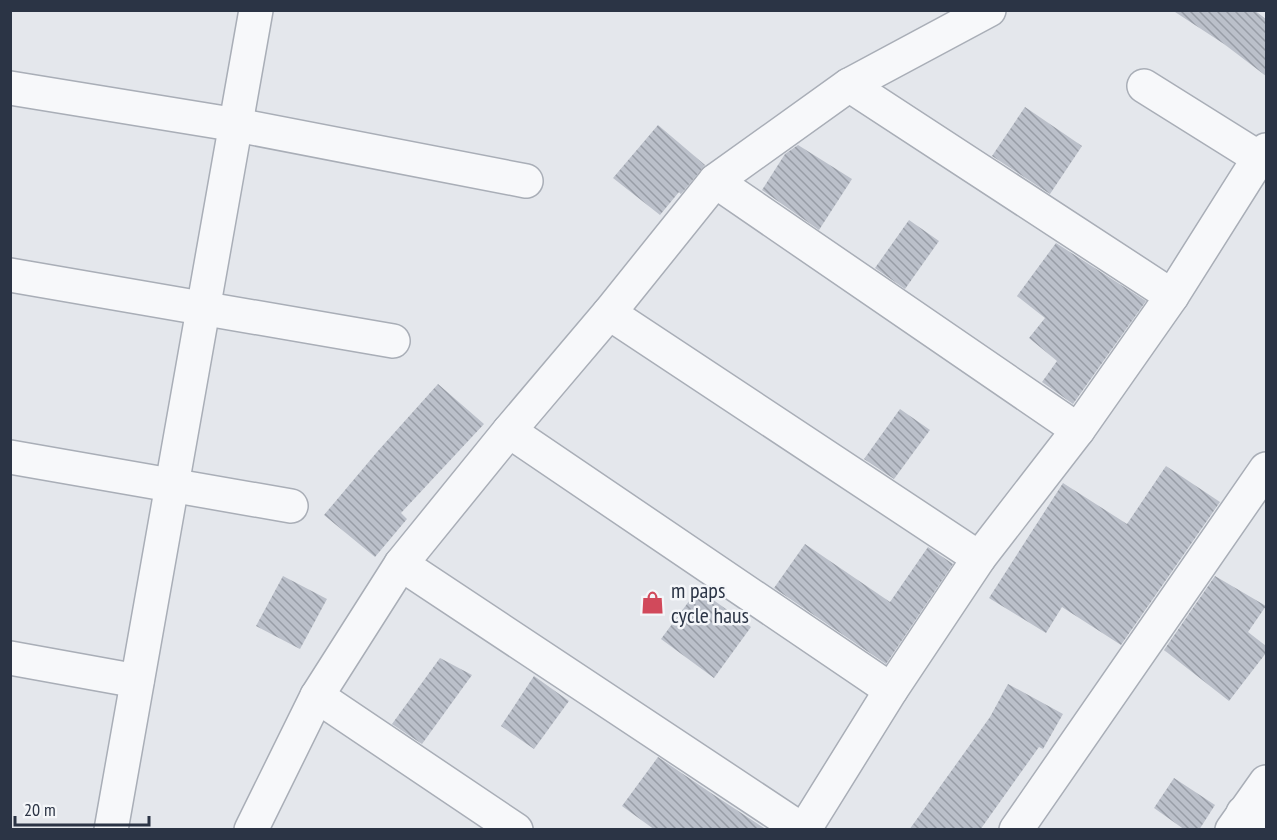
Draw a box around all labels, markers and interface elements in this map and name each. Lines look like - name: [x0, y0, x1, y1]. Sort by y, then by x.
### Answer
- place label: m paps cycle haus: [671, 576, 749, 629]
- shop icon: m paps cycle haus: [640, 590, 666, 616]
- scale bar: [15, 789, 148, 827]
- text: 20 m: [24, 798, 56, 821]

